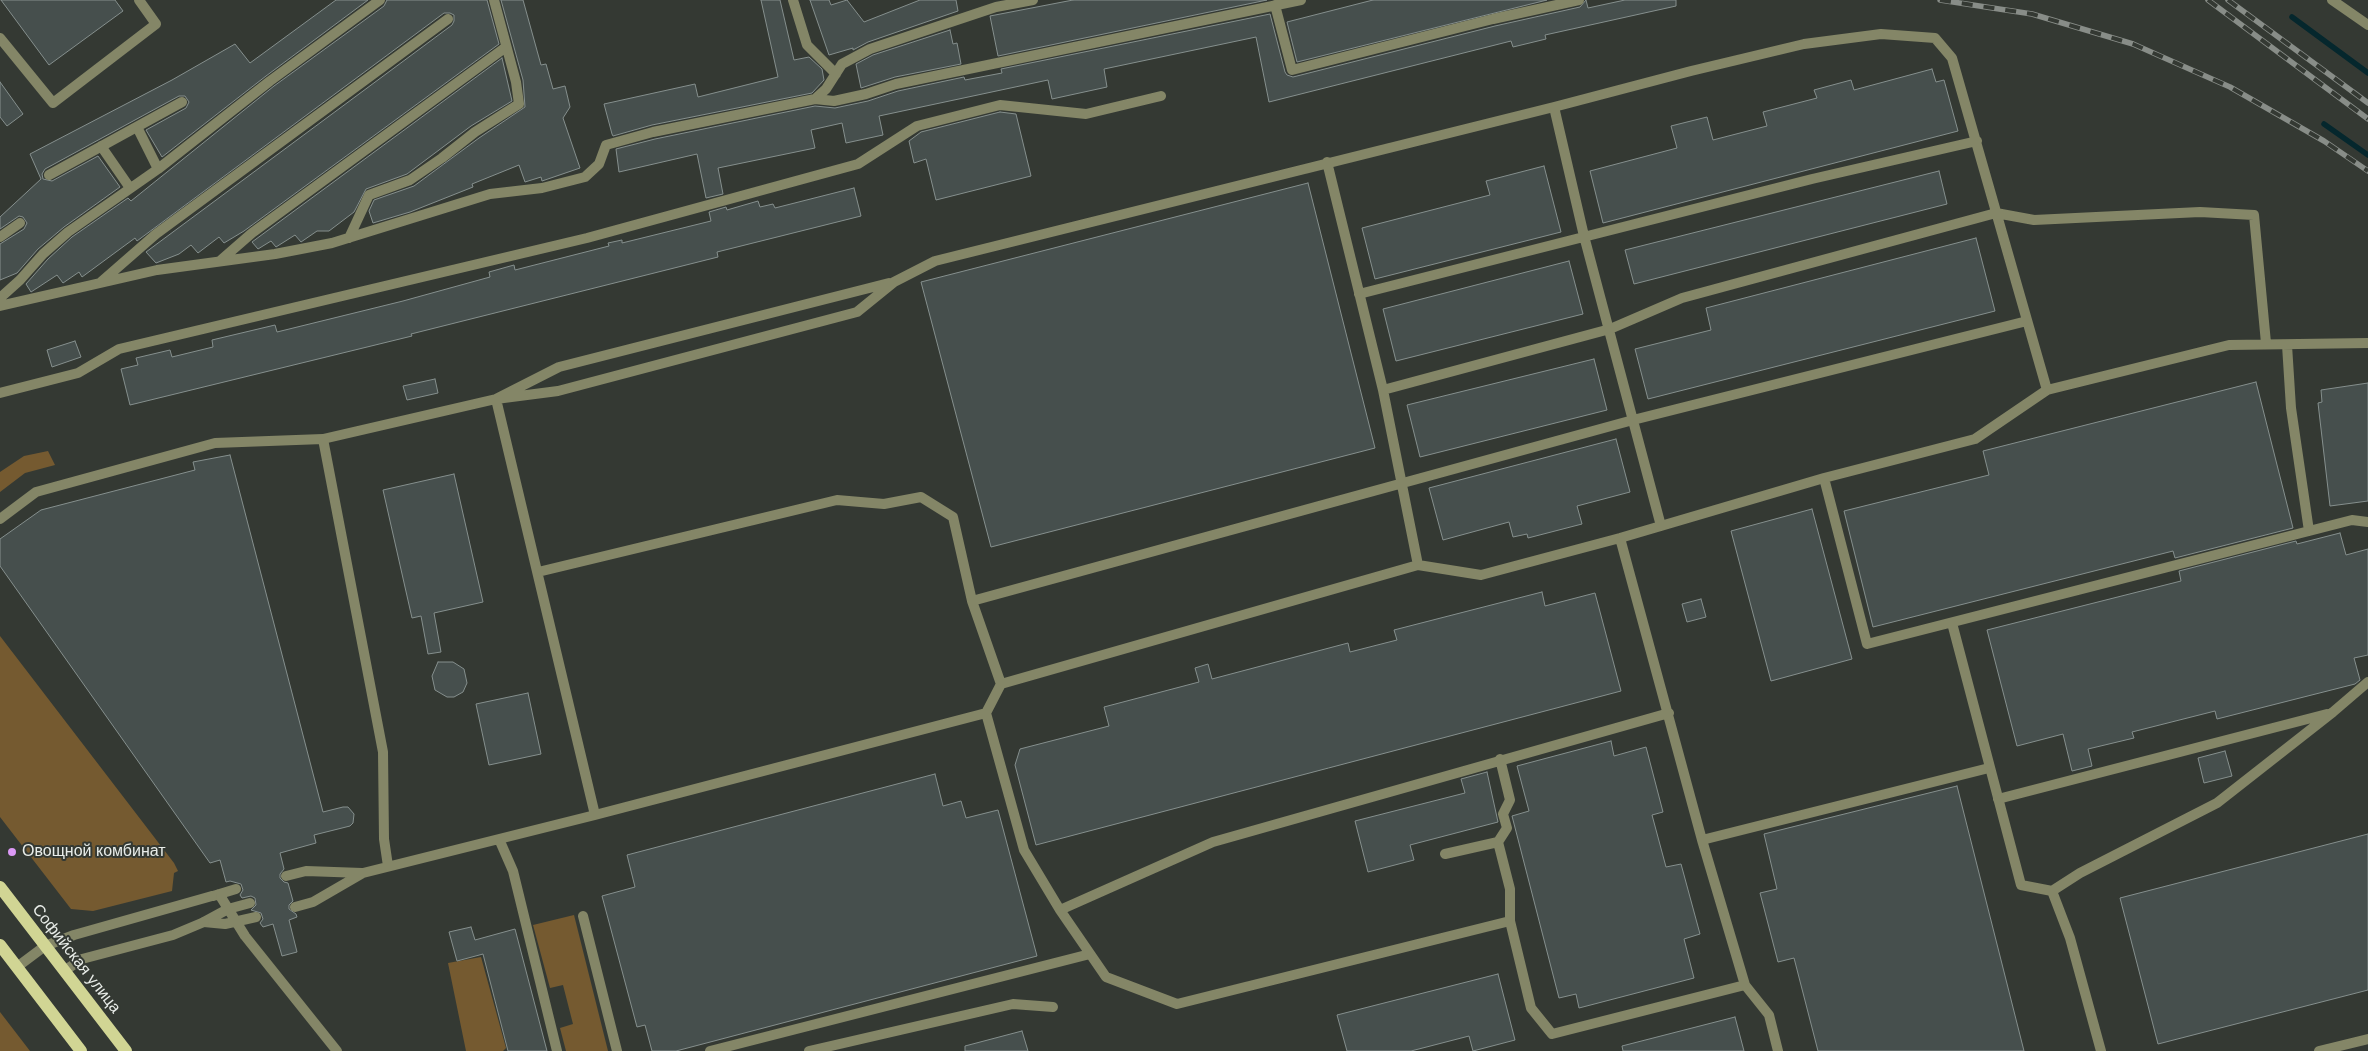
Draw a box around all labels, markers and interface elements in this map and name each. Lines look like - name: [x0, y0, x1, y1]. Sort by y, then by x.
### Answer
- place label: Овощной комбинат: [22, 842, 166, 862]
- marker: Овощной комбинат: [6, 846, 18, 858]
- street label: Софийская улица: [28, 901, 124, 1017]

